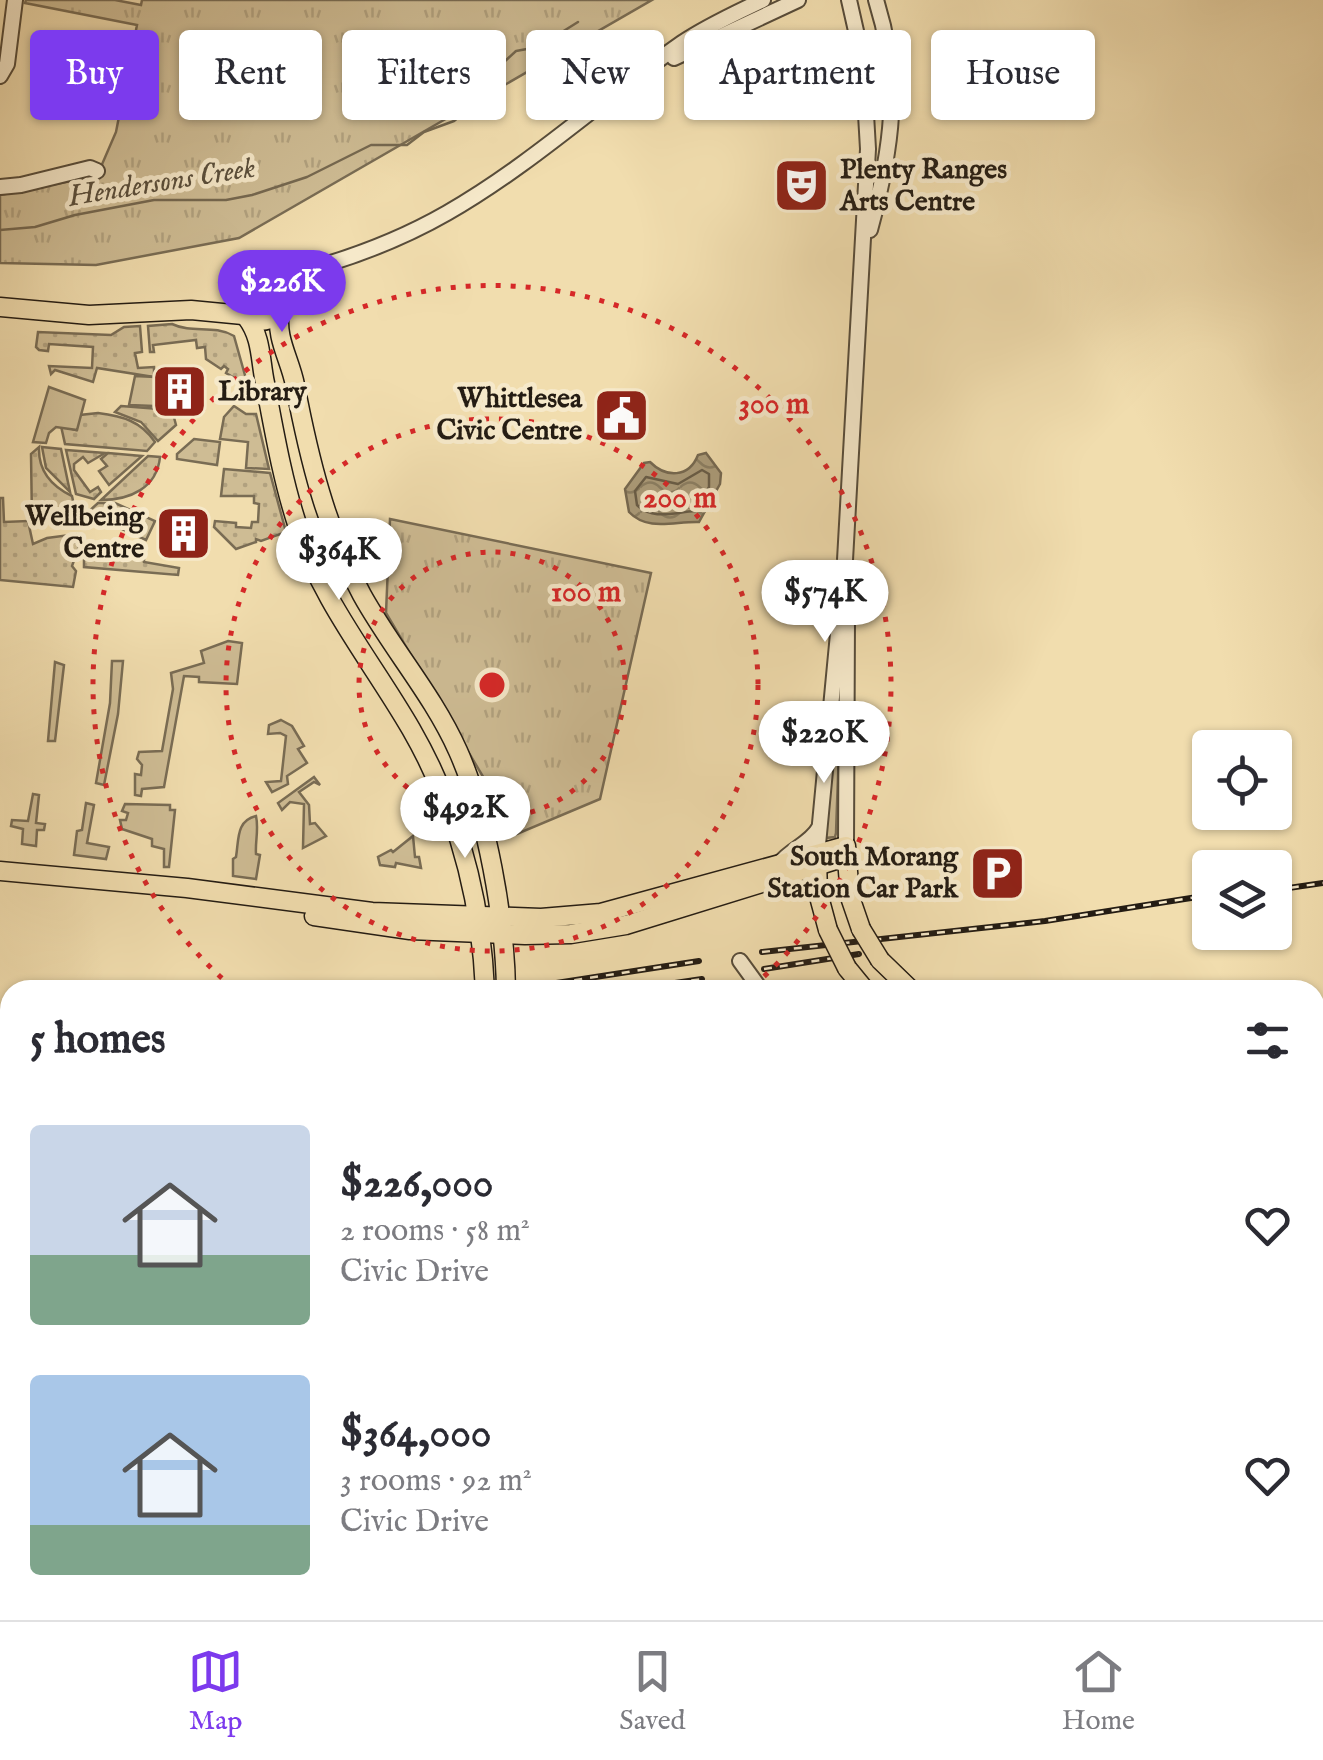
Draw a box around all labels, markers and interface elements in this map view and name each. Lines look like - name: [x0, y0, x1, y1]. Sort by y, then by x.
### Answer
- chip: Buy: [30, 30, 159, 120]
- chip: Rent: [179, 30, 322, 120]
- chip: Filters: [342, 30, 506, 120]
- chip: New: [526, 30, 664, 120]
- chip: Apartment: [684, 30, 911, 120]
- chip: House: [931, 30, 1095, 120]
- water label: Hendersons Creek: [65, 149, 258, 217]
- place label: Plenty Ranges Arts Centre: [839, 153, 1007, 220]
- theatre icon: Plenty Ranges Arts Centre: [771, 156, 831, 216]
- pin: $226K: [212, 250, 352, 335]
- text: $226K: [240, 262, 324, 303]
- building icon: Library: [149, 362, 209, 422]
- place label: Library: [218, 375, 308, 410]
- place label: Whittlesea Civic Centre: [436, 382, 583, 449]
- public building icon: Whittlesea Civic Centre: [591, 385, 651, 445]
- text: 300 m: [739, 386, 809, 424]
- text: 200 m: [643, 480, 717, 518]
- place label: Wellbeing Centre: [24, 500, 145, 567]
- building icon: Wellbeing Centre: [153, 503, 213, 563]
- pin: $364K: [269, 518, 409, 603]
- text: $364K: [298, 530, 380, 571]
- pin: $574K: [755, 560, 895, 645]
- text: $574K: [783, 572, 867, 613]
- text: 100 m: [551, 574, 621, 612]
- centre of rings: [474, 667, 510, 703]
- pin: $220K: [754, 701, 894, 786]
- text: $220K: [781, 713, 867, 754]
- map controls: [1192, 730, 1292, 950]
- button: locate: [1192, 730, 1292, 830]
- pin: $492K: [395, 776, 535, 861]
- text: $492K: [422, 788, 508, 829]
- place label: South Morang Station Car Park: [767, 840, 959, 907]
- parking icon: South Morang Station Car Park: [967, 843, 1027, 903]
- button: layers: [1192, 850, 1292, 950]
- icon: filters: [1240, 1013, 1295, 1068]
- text: 5 homes: [30, 1014, 166, 1067]
- text: $226,000: [340, 1158, 493, 1211]
- icon: home: [110, 1165, 230, 1285]
- icon: heart: [1240, 1198, 1295, 1253]
- text: 2 rooms · 58 m²: [340, 1211, 530, 1252]
- text: Civic Drive: [340, 1252, 489, 1293]
- text: $364,000: [340, 1408, 491, 1461]
- icon: home: [110, 1415, 230, 1535]
- icon: heart: [1240, 1448, 1295, 1503]
- text: 3 rooms · 92 m²: [340, 1461, 532, 1502]
- text: Civic Drive: [340, 1502, 489, 1543]
- tab: Map: [188, 1644, 243, 1739]
- tab: Saved: [619, 1644, 686, 1739]
- tab: Home: [1062, 1644, 1135, 1739]

